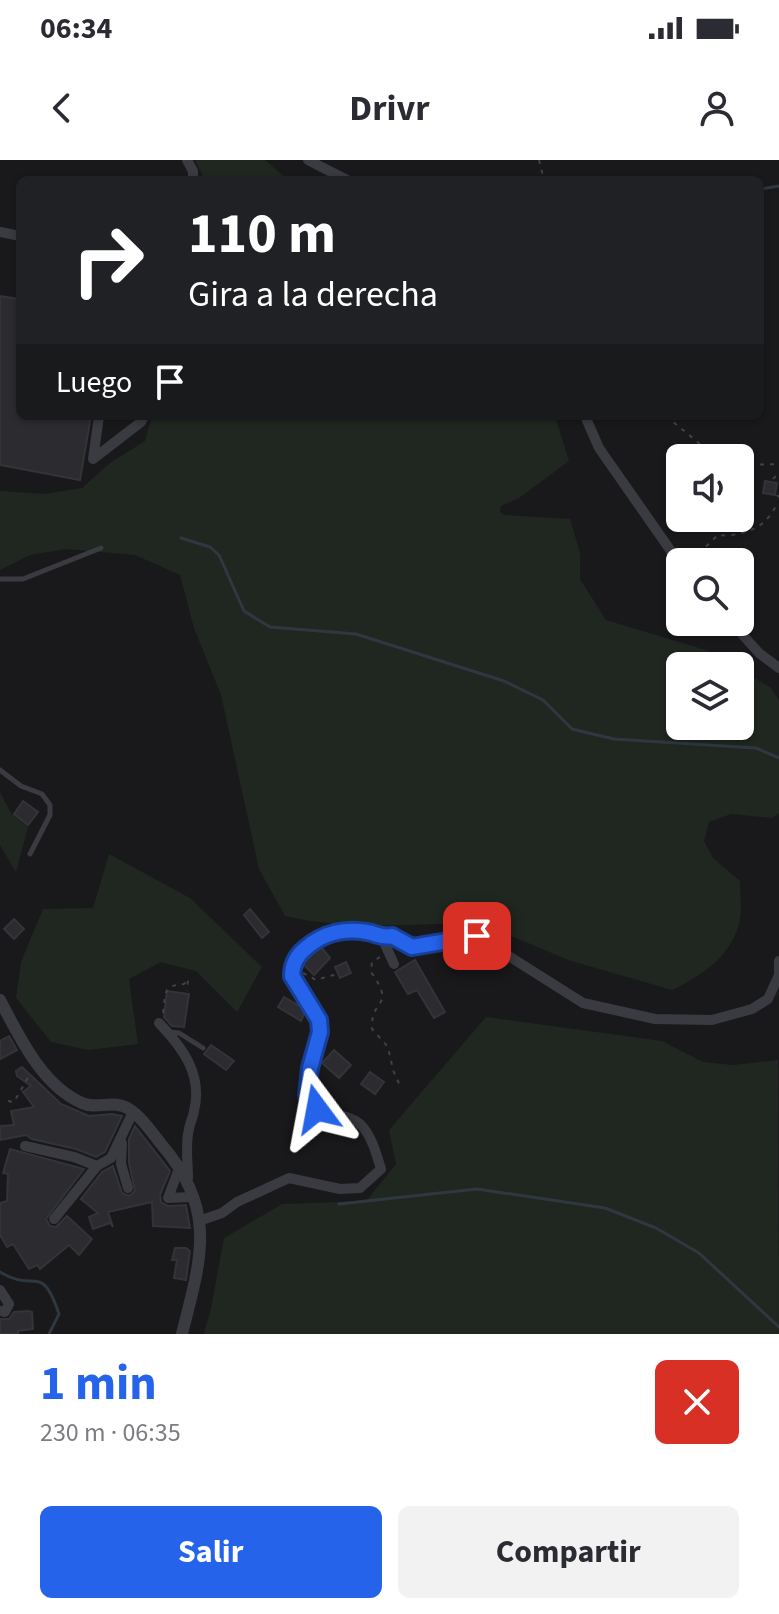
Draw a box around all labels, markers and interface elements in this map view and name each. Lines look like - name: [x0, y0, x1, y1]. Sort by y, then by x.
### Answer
- text: 06:34: [40, 7, 112, 50]
- text: Drivr: [349, 83, 430, 134]
- icon: back: [40, 86, 84, 130]
- icon: person: [695, 86, 739, 130]
- text: 110 m: [188, 195, 336, 274]
- icon: right: [56, 208, 160, 312]
- text: Gira a la derecha: [188, 269, 438, 320]
- icon: arrive: [148, 360, 192, 404]
- text: Luego: [56, 361, 132, 404]
- map controls: [666, 444, 754, 740]
- button: sound: [666, 444, 754, 532]
- button: search: [666, 548, 754, 636]
- button: layers: [666, 652, 754, 740]
- pin: [443, 902, 511, 970]
- icon: arrive: [455, 914, 499, 958]
- position arrow: [275, 1067, 359, 1151]
- text: 1 min: [40, 1350, 157, 1418]
- button: close: [655, 1360, 739, 1444]
- text: 230 m · 06:35: [40, 1414, 181, 1451]
- button: Salir: [40, 1506, 382, 1598]
- button: Compartir: [398, 1506, 739, 1598]

